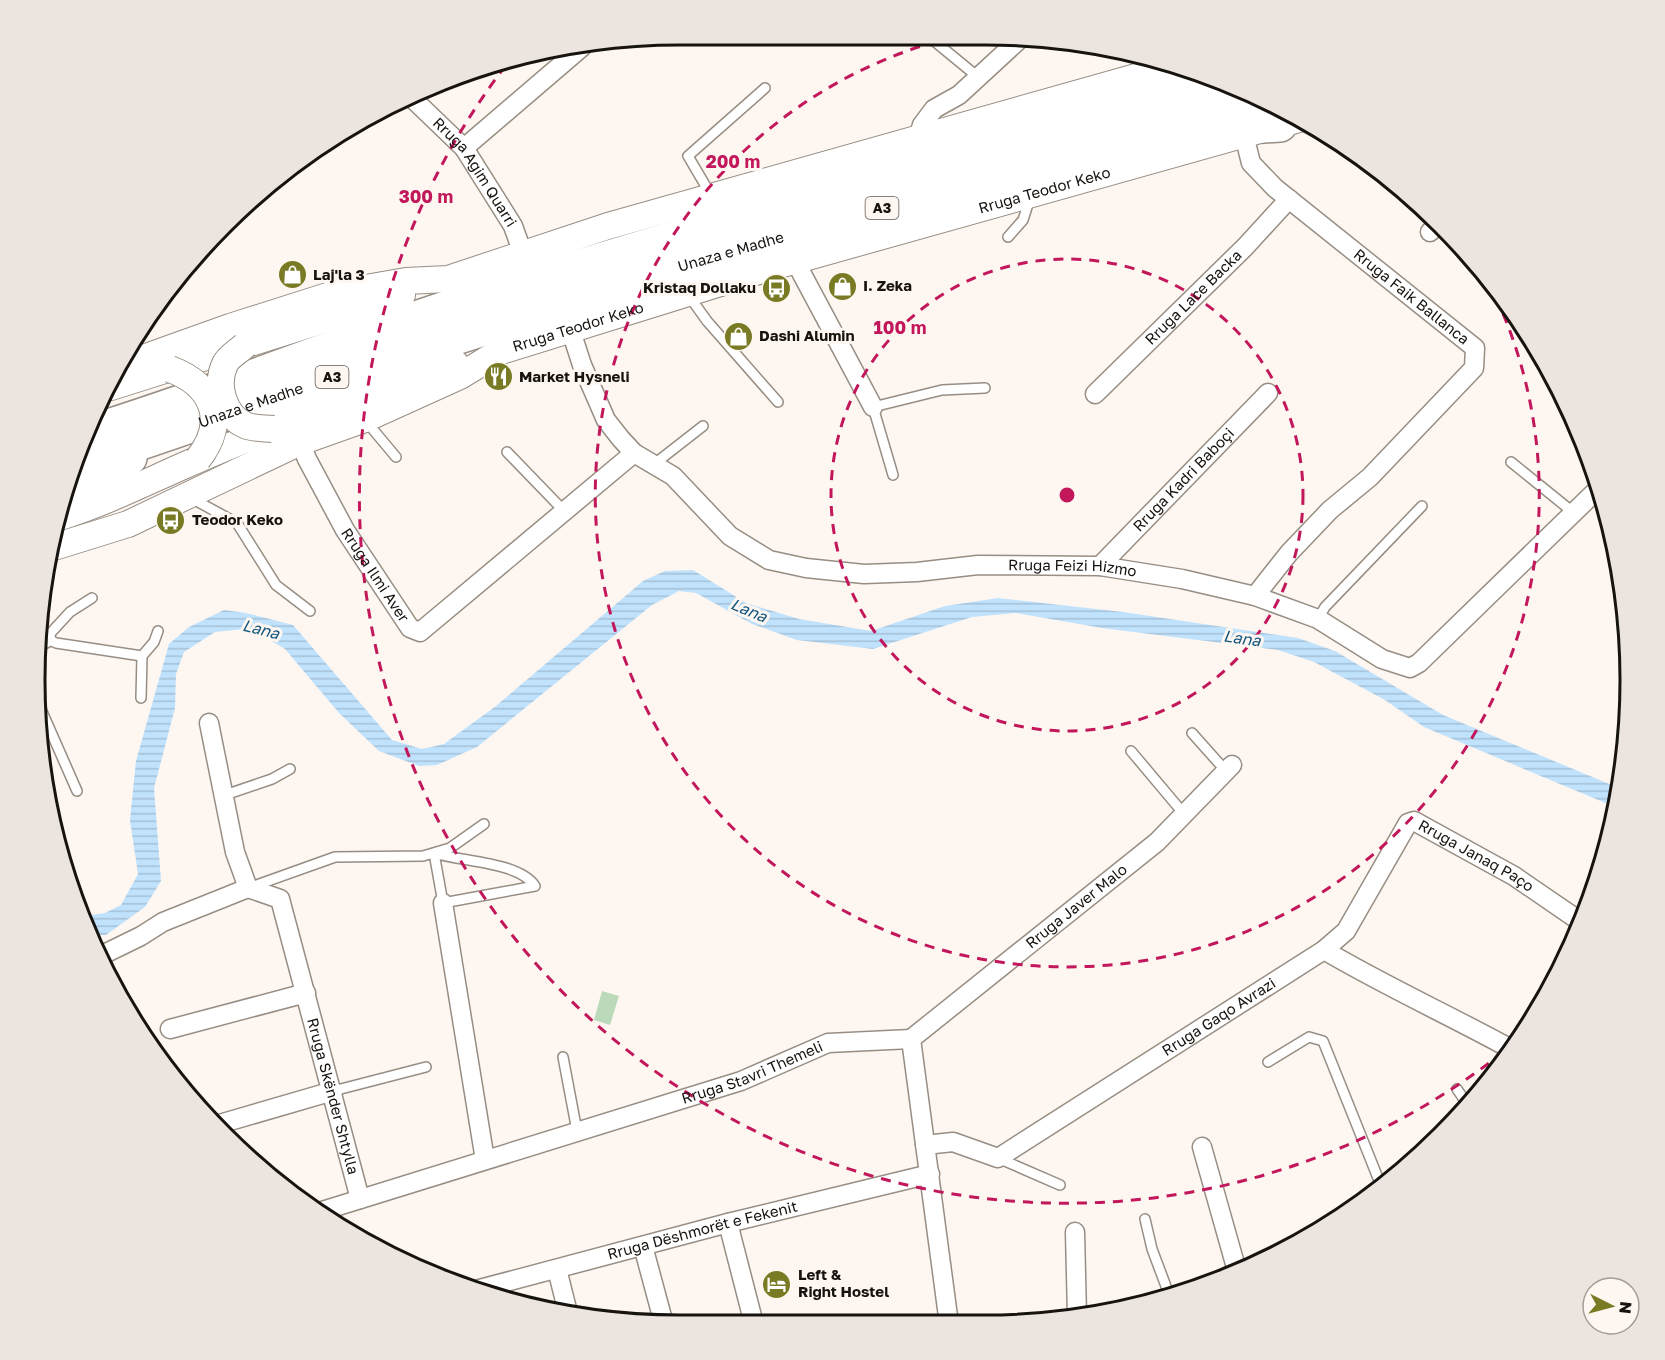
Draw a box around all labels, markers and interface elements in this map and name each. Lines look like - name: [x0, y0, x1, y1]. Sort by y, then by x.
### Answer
- street label: Rruga Agim Quarri: [430, 113, 521, 230]
- text: 200 m: [706, 150, 760, 172]
- street label: Rruga Teodor Keko: [976, 162, 1112, 217]
- text: 300 m: [399, 185, 453, 207]
- road number: A3: [866, 197, 898, 219]
- street label: Unaza e Madhe: [675, 227, 786, 275]
- street label: Rruga Lace Backa: [1141, 245, 1245, 348]
- street label: Rruga Faik Ballanca: [1351, 245, 1473, 348]
- shop icon: Laj'la 3: [276, 259, 308, 291]
- place label: Laj'la 3: [313, 265, 365, 283]
- shop icon: I. Zeka: [826, 270, 858, 302]
- bus stop icon: Kristaq Dollaku: [761, 272, 793, 304]
- place label: I. Zeka: [863, 276, 912, 294]
- place label: Kristaq Dollaku: [643, 278, 756, 296]
- street label: Rruga Teodor Keko: [510, 297, 645, 355]
- text: 100 m: [874, 316, 926, 338]
- shop icon: Dashi Alumin: [722, 320, 754, 352]
- place label: Dashi Alumin: [759, 326, 855, 344]
- restaurant icon: Market Hysneli: [482, 361, 514, 393]
- road number: A3: [316, 366, 348, 388]
- place label: Market Hysneli: [519, 367, 630, 385]
- street label: Unaza e Madhe: [196, 378, 305, 431]
- street label: Rruga Kadri Baboçi: [1129, 424, 1237, 535]
- centre of rings: [1057, 485, 1077, 505]
- bus stop icon: Teodor Keko: [155, 504, 187, 536]
- place label: Teodor Keko: [192, 510, 283, 528]
- street label: Rruga Ilmi Aver: [338, 524, 413, 625]
- street label: Rruga Feizi Hizmo: [1008, 555, 1138, 580]
- water label: Lana: [728, 594, 771, 627]
- water label: Lana: [241, 615, 282, 643]
- water label: Lana: [1222, 626, 1263, 651]
- street label: Rruga Janaq Paço: [1416, 815, 1538, 895]
- street label: Rruga Javer Malo: [1022, 860, 1130, 952]
- street label: Rruga Gaqo Avrazi: [1158, 973, 1279, 1059]
- street label: Rruga Skënder Shtylla: [304, 1016, 363, 1176]
- street label: Rruga Stavri Themeli: [679, 1036, 825, 1107]
- street label: Rruga Dëshmorët e Fekenit: [605, 1197, 799, 1263]
- place label: Left & Right Hostel: [798, 1265, 889, 1300]
- hotel icon: Left & Right Hostel: [761, 1268, 793, 1300]
- north arrow: [1581, 1276, 1641, 1336]
- text: N: [1615, 1300, 1636, 1315]

